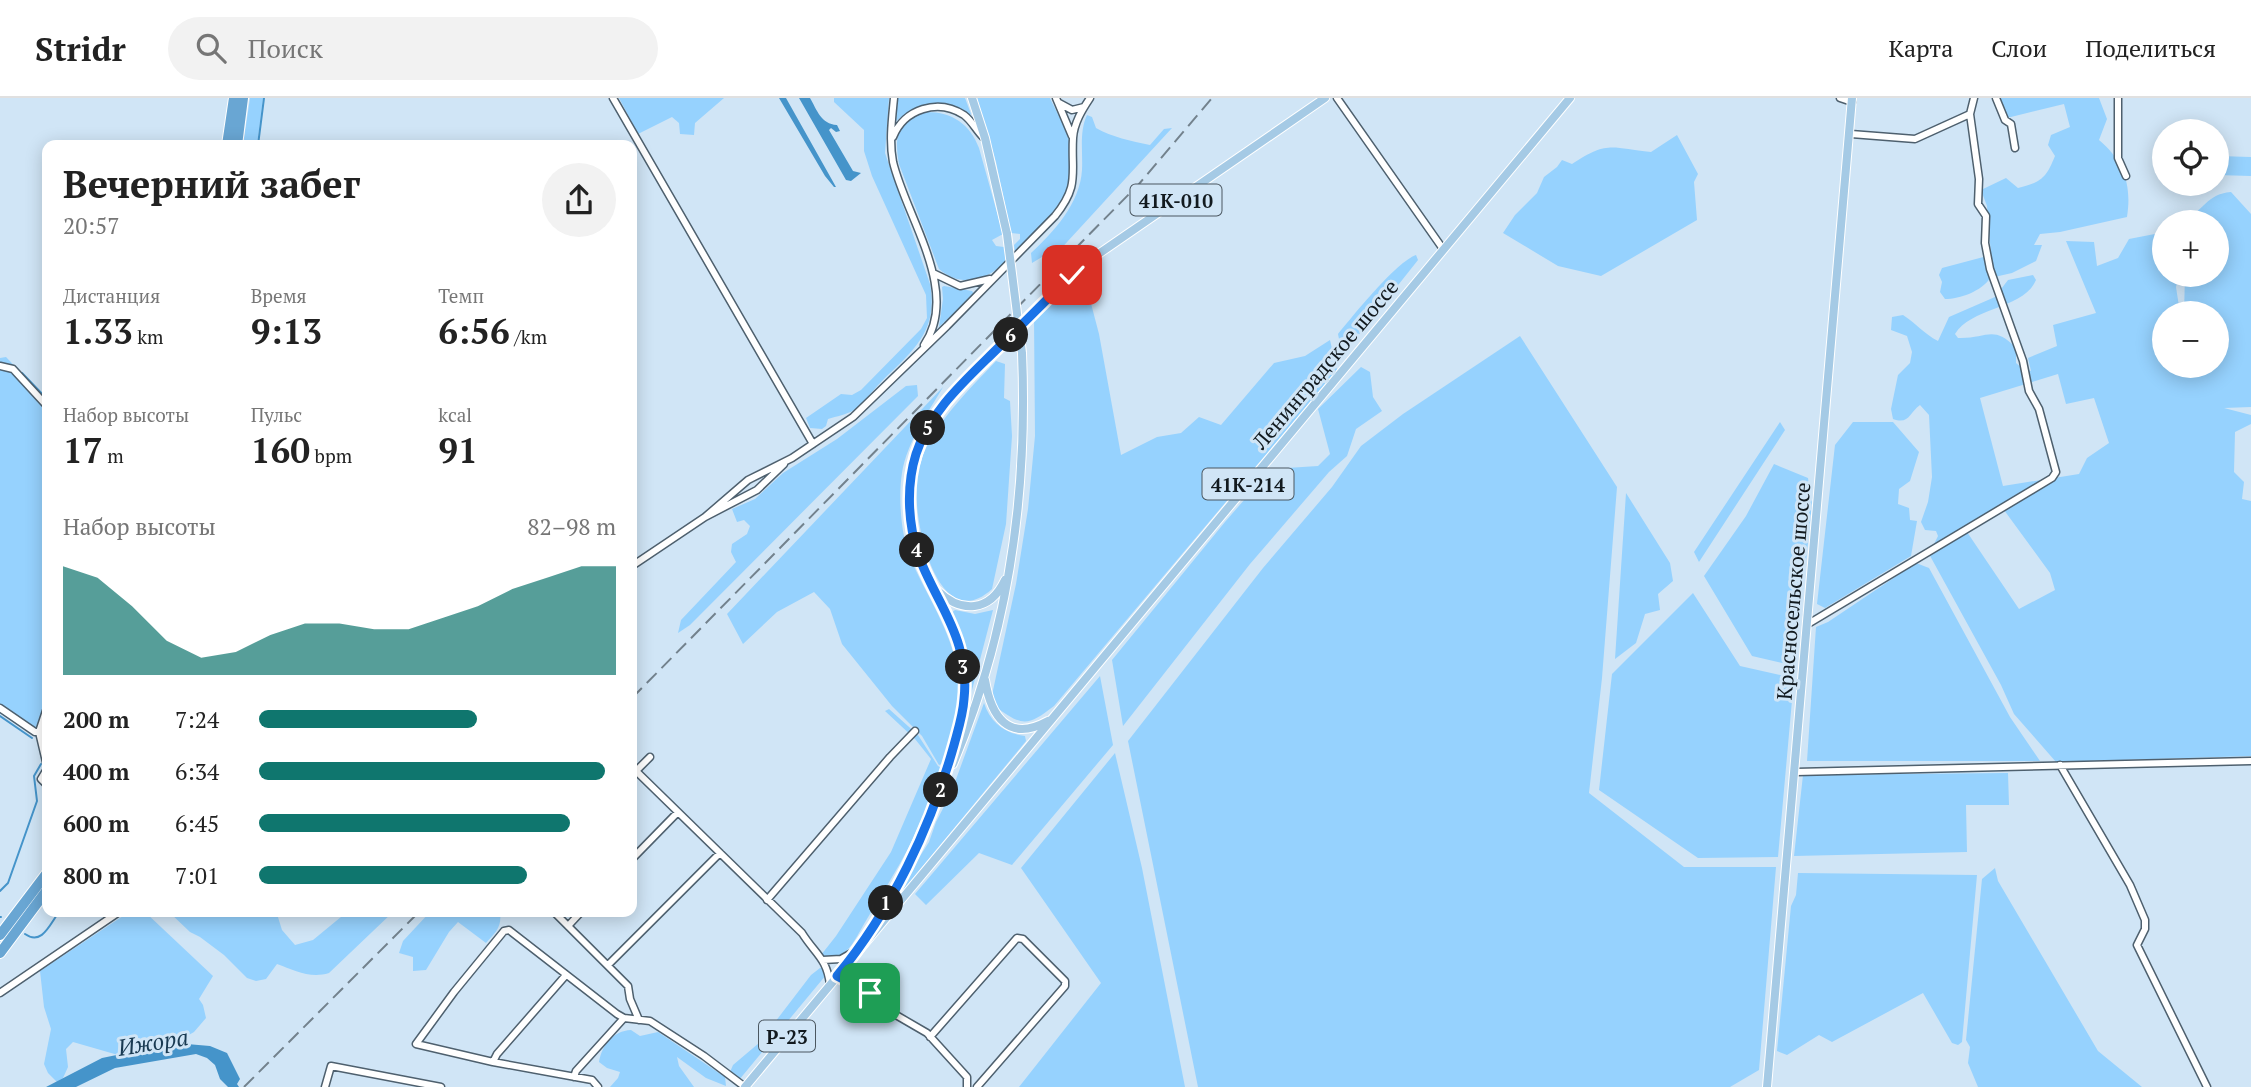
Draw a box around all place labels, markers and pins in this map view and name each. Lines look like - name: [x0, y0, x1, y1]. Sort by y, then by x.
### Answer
- pin: [1042, 245, 1102, 305]
- pin: 6: [993, 317, 1028, 352]
- pin: 5: [911, 410, 946, 446]
- pin: 4: [900, 532, 934, 568]
- pin: 3: [946, 650, 981, 684]
- pin: 2: [923, 772, 958, 808]
- pin: 1: [868, 886, 903, 920]
- pin: [840, 963, 900, 1023]

